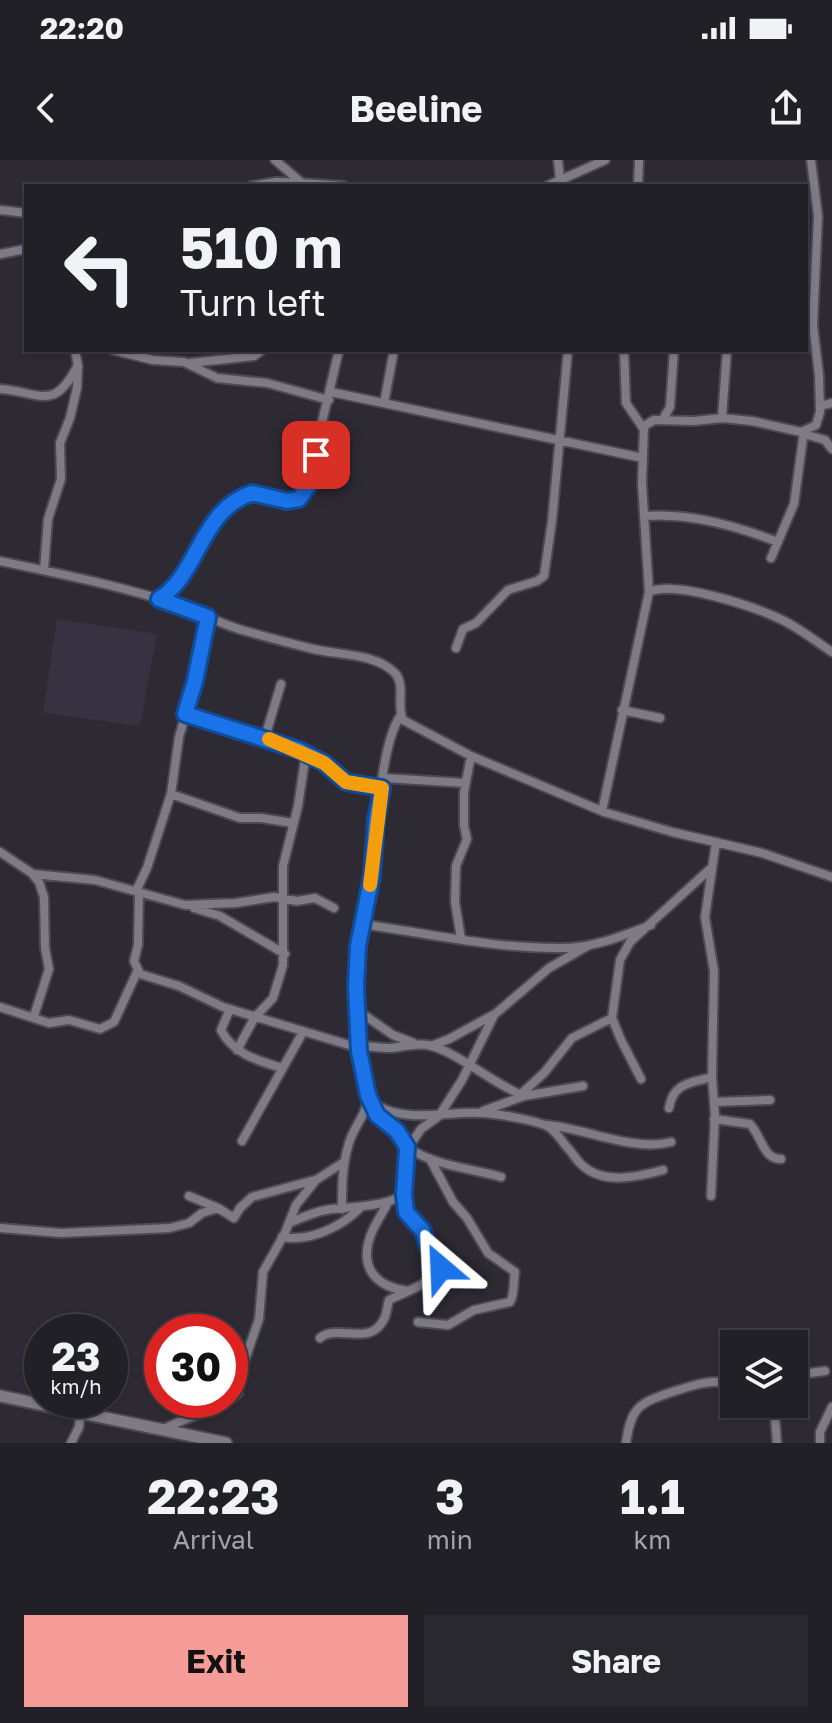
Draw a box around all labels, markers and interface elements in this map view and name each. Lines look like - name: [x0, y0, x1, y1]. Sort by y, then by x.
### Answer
- text: 22:20: [40, 10, 124, 46]
- icon: back: [24, 86, 68, 130]
- icon: share: [764, 86, 808, 130]
- text: Beeline: [350, 87, 482, 130]
- text: 510 m: [180, 213, 342, 280]
- icon: left: [48, 216, 152, 320]
- text: Turn left: [180, 281, 326, 324]
- pin: [282, 421, 350, 489]
- icon: arrive: [294, 433, 338, 477]
- position arrow: [399, 1226, 483, 1310]
- speed limit sign: 30: [144, 1314, 248, 1418]
- map controls: [720, 1330, 808, 1418]
- button: layers: [720, 1330, 808, 1418]
- text: 23: [52, 1332, 100, 1380]
- text: km/h: [51, 1374, 101, 1398]
- text: 22:23: [147, 1467, 280, 1525]
- text: 3: [435, 1467, 464, 1525]
- text: 1.1: [620, 1467, 685, 1525]
- text: Arrival: [173, 1524, 254, 1555]
- text: min: [427, 1524, 473, 1555]
- text: km: [634, 1524, 671, 1555]
- button: Exit: [24, 1615, 408, 1707]
- button: Share: [424, 1615, 808, 1707]

